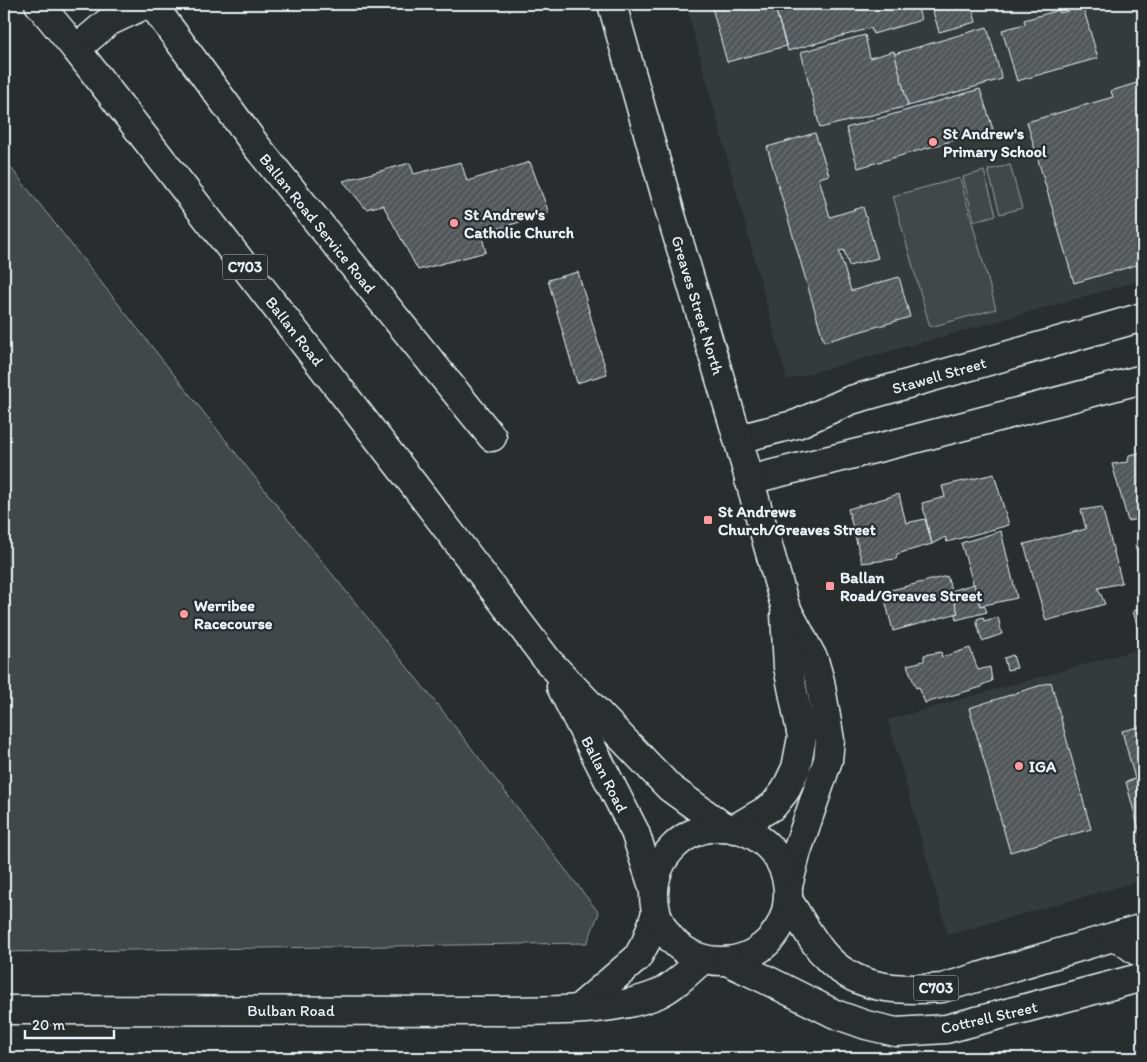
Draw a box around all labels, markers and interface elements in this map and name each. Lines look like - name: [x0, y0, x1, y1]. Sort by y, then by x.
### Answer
- place label: St Andrew's Primary School: [943, 124, 1047, 162]
- marker: St Andrew's Primary School: [927, 136, 939, 148]
- street label: Ballan Road Service Road: [255, 150, 380, 297]
- place label: St Andrew's Catholic Church: [464, 205, 575, 242]
- marker: St Andrew's Catholic Church: [448, 217, 460, 229]
- street label: Greaves Street North: [667, 233, 728, 377]
- road number: C703: [222, 254, 268, 280]
- street label: Ballan Road: [261, 293, 328, 370]
- street label: Stawell Street: [890, 353, 988, 398]
- place label: St Andrews Church/Greaves Street: [718, 502, 876, 539]
- marker: St Andrews Church/Greaves Street: [702, 514, 714, 526]
- place label: Ballan Road/Greaves Street: [840, 568, 982, 605]
- marker: Ballan Road/Greaves Street: [824, 580, 836, 592]
- place label: Werribee Racecourse: [194, 596, 273, 633]
- marker: Werribee Racecourse: [178, 608, 190, 620]
- street label: Ballan Road: [577, 733, 632, 816]
- place label: IGA: [1029, 757, 1057, 776]
- marker: IGA: [1013, 760, 1025, 772]
- road number: C703: [914, 976, 958, 1000]
- street label: Cottrell Street: [939, 997, 1039, 1038]
- street label: Bulban Road: [247, 1001, 335, 1020]
- scale bar: [25, 1007, 114, 1039]
- text: 20 m: [32, 1016, 66, 1034]

